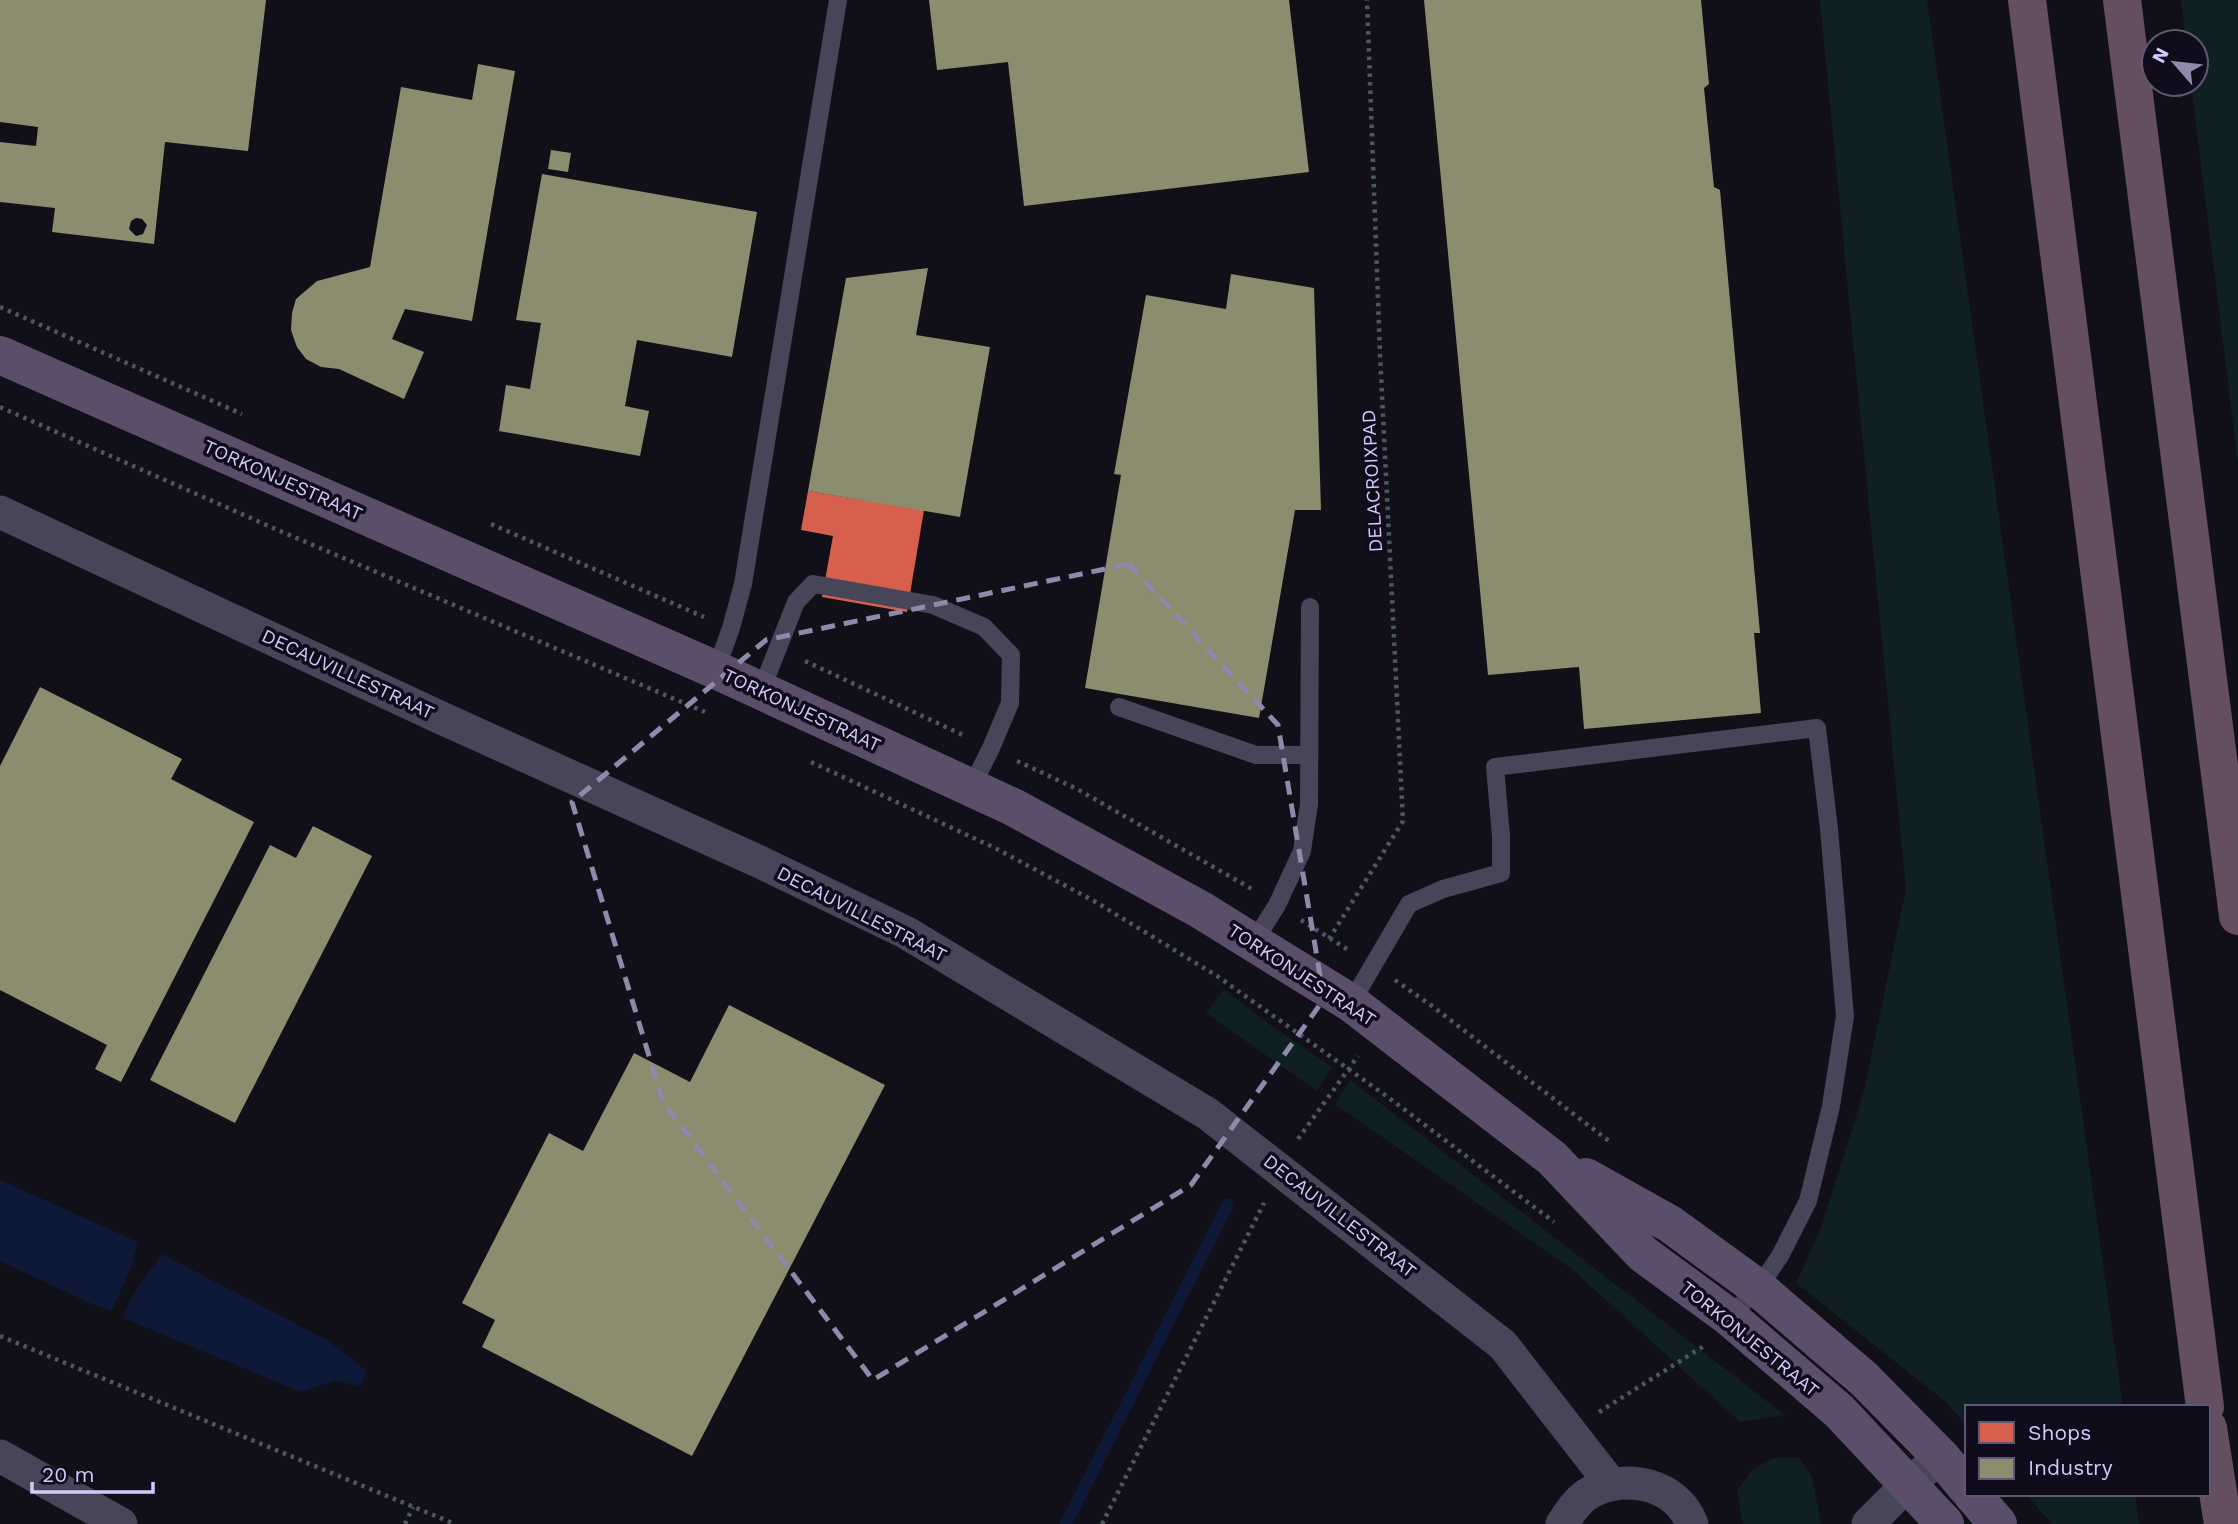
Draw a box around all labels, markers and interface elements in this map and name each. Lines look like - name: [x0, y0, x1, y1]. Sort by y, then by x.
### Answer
- north arrow: [2140, 28, 2210, 98]
- text: N: [2147, 44, 2174, 67]
- street label: DELACROIXPAD: [1357, 409, 1387, 553]
- street label: TORKONJESTRAAT: [200, 435, 366, 525]
- street label: DECAUVILLESTRAAT: [258, 624, 438, 724]
- street label: TORKONJESTRAAT: [719, 663, 885, 757]
- street label: DECAUVILLESTRAAT: [773, 861, 951, 967]
- street label: TORKONJESTRAAT: [1224, 919, 1380, 1031]
- street label: DECAUVILLESTRAAT: [1259, 1149, 1421, 1283]
- street label: TORKONJESTRAAT: [1676, 1276, 1824, 1402]
- legend: [1965, 1405, 2210, 1496]
- text: Shops: [2028, 1420, 2091, 1445]
- scale bar: [32, 1450, 152, 1494]
- text: Industry: [2028, 1455, 2113, 1480]
- text: 20 m: [42, 1462, 94, 1487]

